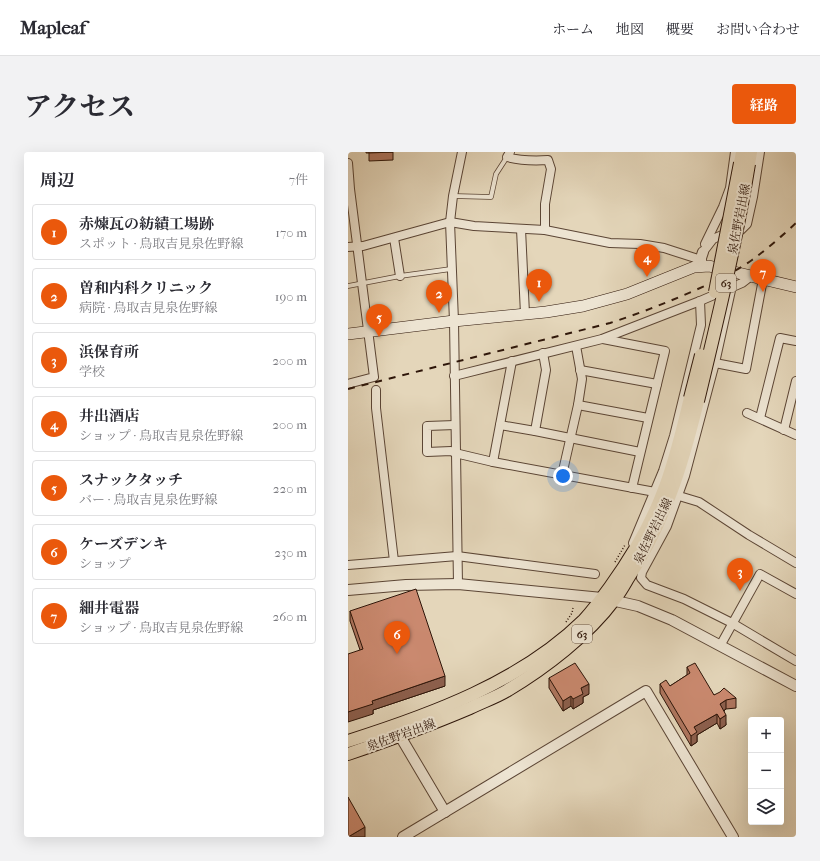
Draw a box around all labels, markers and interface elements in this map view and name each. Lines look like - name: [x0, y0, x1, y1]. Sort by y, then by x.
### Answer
- text: Mapleaf: [20, 17, 86, 39]
- text: ホーム: [552, 21, 594, 38]
- text: 地図: [616, 21, 644, 38]
- text: 概要: [666, 21, 694, 38]
- text: お問い合わせ: [716, 21, 800, 38]
- button: 経路: [732, 84, 796, 124]
- text: アクセス: [24, 90, 135, 123]
- text: 周辺: [40, 170, 74, 190]
- text: 7件: [289, 172, 308, 187]
- street label: 泉佐野岩出線: [725, 182, 753, 256]
- text: 赤煉瓦の紡績工場跡: [79, 215, 214, 233]
- text: 1: [52, 225, 56, 240]
- text: 170 m: [275, 225, 307, 240]
- text: スポット · 鳥取吉見泉佐野線: [79, 236, 243, 251]
- pin: 4: [634, 244, 660, 277]
- pin: 7: [750, 259, 776, 292]
- pin: 1: [526, 269, 552, 302]
- road number: 63: [716, 274, 736, 292]
- text: 曽和内科クリニック: [79, 279, 213, 297]
- pin: 2: [426, 280, 452, 313]
- text: 2: [51, 289, 57, 304]
- text: 190 m: [275, 289, 307, 304]
- text: 病院 · 鳥取吉見泉佐野線: [79, 300, 217, 315]
- pin: 5: [366, 304, 392, 337]
- text: 浜保育所: [79, 343, 139, 361]
- text: 3: [51, 353, 57, 368]
- text: 200 m: [272, 353, 307, 368]
- text: 学校: [79, 364, 105, 379]
- text: 井出酒店: [79, 407, 139, 425]
- text: 4: [50, 417, 58, 432]
- text: 200 m: [272, 417, 307, 432]
- text: ショップ · 鳥取吉見泉佐野線: [79, 428, 243, 443]
- your location: [553, 466, 573, 486]
- text: スナックタッチ: [79, 471, 183, 489]
- text: 5: [51, 481, 57, 496]
- text: 220 m: [273, 481, 307, 496]
- text: バー · 鳥取吉見泉佐野線: [79, 492, 217, 507]
- street label: 泉佐野岩出線: [631, 496, 675, 566]
- text: ケーズデンキ: [79, 535, 168, 553]
- text: 6: [50, 545, 58, 560]
- text: 230 m: [274, 545, 307, 560]
- text: ショップ: [79, 556, 131, 571]
- pin: 3: [727, 558, 753, 591]
- text: 細井電器: [79, 599, 139, 617]
- text: 7: [51, 609, 57, 624]
- text: 260 m: [273, 609, 307, 624]
- text: ショップ · 鳥取吉見泉佐野線: [79, 620, 243, 635]
- pin: 6: [384, 621, 410, 654]
- road number: 63: [572, 625, 592, 643]
- street label: 泉佐野岩出線: [365, 716, 437, 754]
- map controls: [748, 717, 784, 825]
- button: +: [748, 717, 784, 753]
- button: −: [748, 753, 784, 789]
- button: layers: [748, 789, 784, 825]

